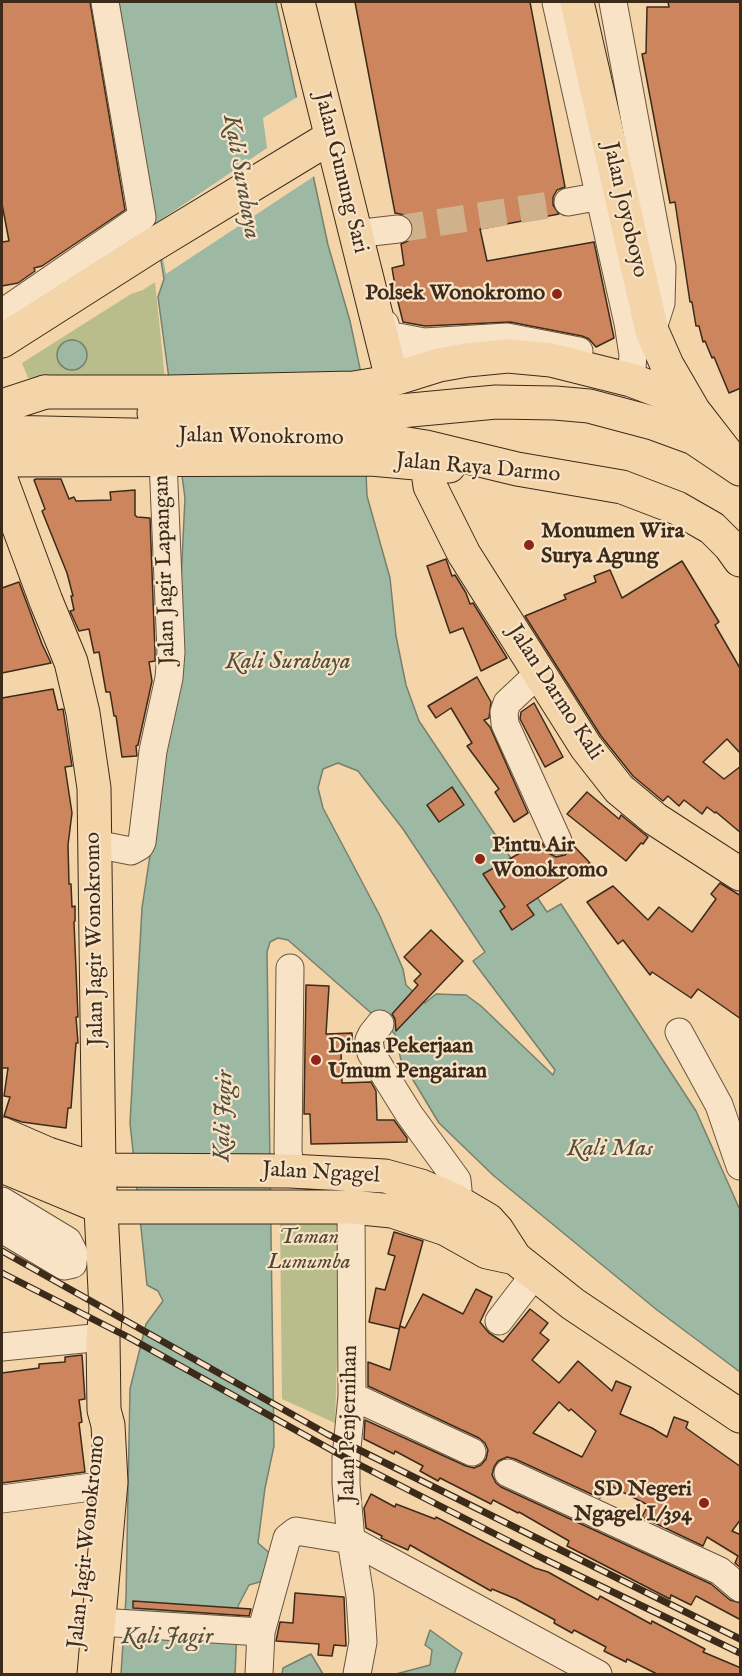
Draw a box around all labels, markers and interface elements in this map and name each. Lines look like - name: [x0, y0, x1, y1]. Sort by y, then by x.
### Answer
- street label: Jalan Gunung Sari: [307, 90, 373, 256]
- water label: Kali Surabaya: [215, 113, 265, 241]
- street label: Jalan Joyoboyo: [596, 140, 652, 280]
- place label: Polsek Wonokromo: [365, 281, 545, 307]
- marker: Polsek Wonokromo: [550, 287, 564, 301]
- street label: Jalan Wonokromo: [178, 423, 344, 453]
- street label: Jalan Raya Darmo: [395, 449, 561, 489]
- street label: Jalan Jagir Lapangan: [149, 475, 183, 665]
- place label: Monumen Wira Surya Agung: [541, 519, 684, 570]
- marker: Monumen Wira Surya Agung: [522, 538, 536, 552]
- street label: Jalan Darmo Kali: [500, 620, 608, 766]
- water label: Kali Surabaya: [225, 649, 351, 677]
- street label: Jalan Jagir Wonokromo: [81, 832, 111, 1046]
- place label: Pintu Air Wonokromo: [492, 833, 608, 884]
- marker: Pintu Air Wonokromo: [473, 852, 487, 866]
- place label: Dinas Pekerjaan Umum Pengairan: [328, 1034, 487, 1086]
- marker: Dinas Pekerjaan Umum Pengairan: [309, 1053, 323, 1067]
- water label: Kali Jagir: [209, 1070, 241, 1162]
- water label: Kali Mas: [567, 1136, 653, 1164]
- street label: Jalan Ngagel: [261, 1158, 381, 1190]
- park label: Taman Lumumba: [268, 1225, 350, 1276]
- street label: Jalan Penjernihan: [335, 1345, 365, 1503]
- street label: Jalan Jagir Wonokromo: [64, 1434, 112, 1650]
- place label: SD Negeri Ngagel I/394: [574, 1477, 692, 1528]
- marker: SD Negeri Ngagel I/394: [697, 1496, 711, 1510]
- water label: Kali Jagir: [121, 1624, 213, 1652]

